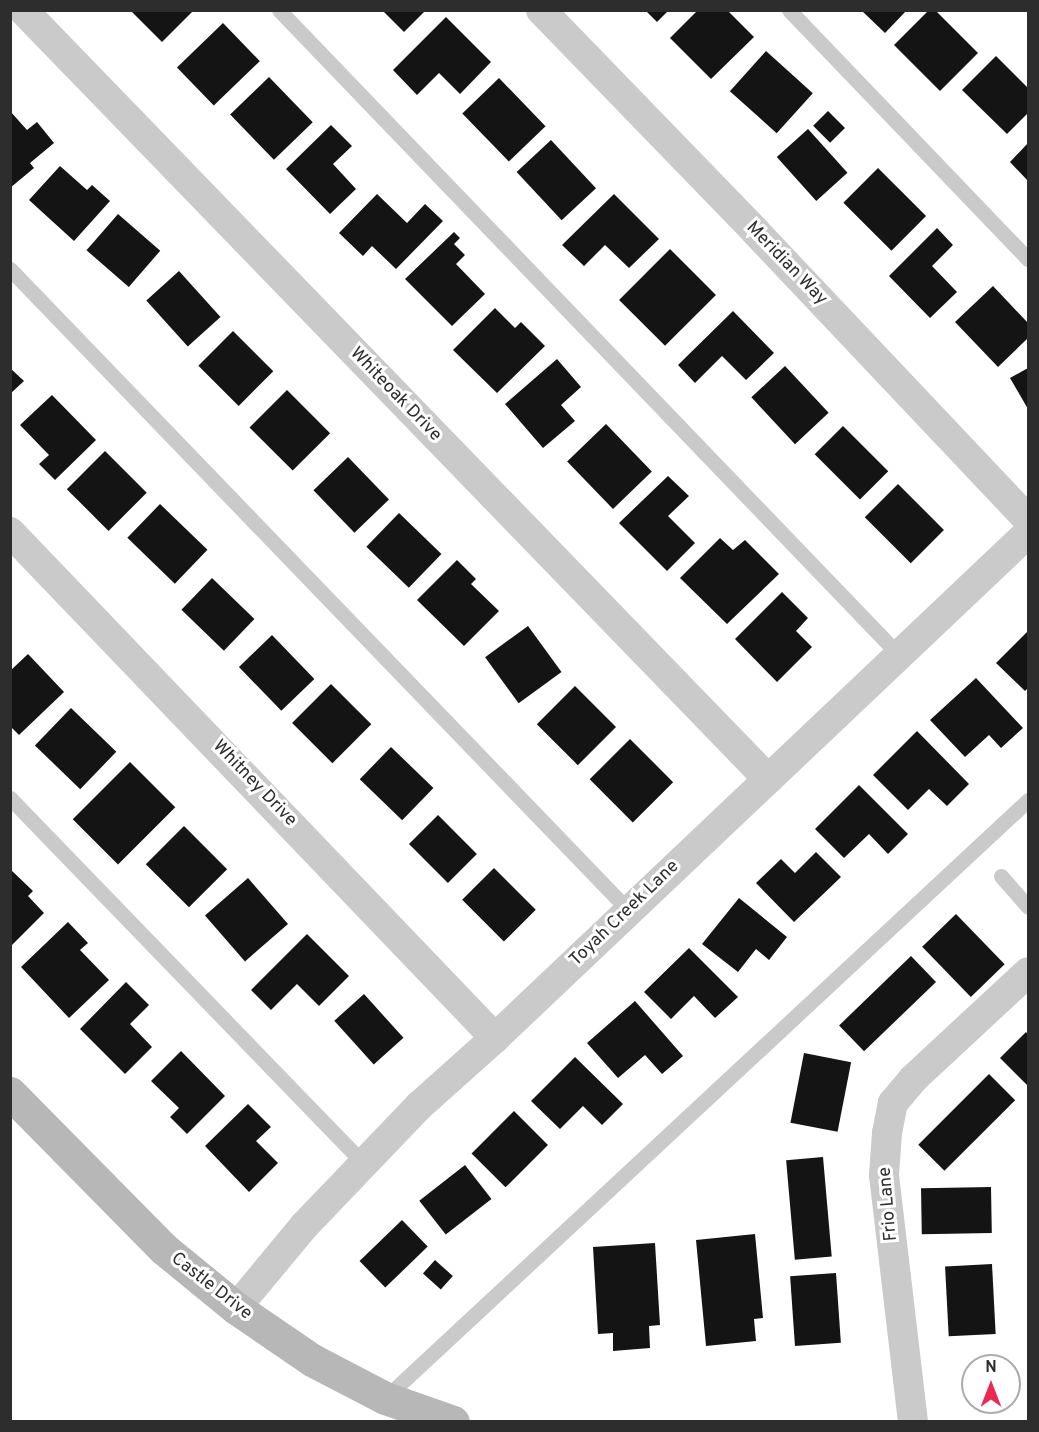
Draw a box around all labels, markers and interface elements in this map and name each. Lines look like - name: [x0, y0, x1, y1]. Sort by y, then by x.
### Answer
- street label: Meridian Way: [741, 218, 831, 310]
- street label: Whiteoak Drive: [345, 343, 445, 447]
- street label: Whitney Drive: [207, 736, 301, 832]
- street label: Toyah Creek Lane: [566, 856, 684, 972]
- street label: Frio Lane: [875, 1166, 903, 1242]
- street label: Castle Drive: [166, 1249, 256, 1325]
- north arrow: [961, 1354, 1021, 1414]
- text: N: [985, 1358, 997, 1378]

